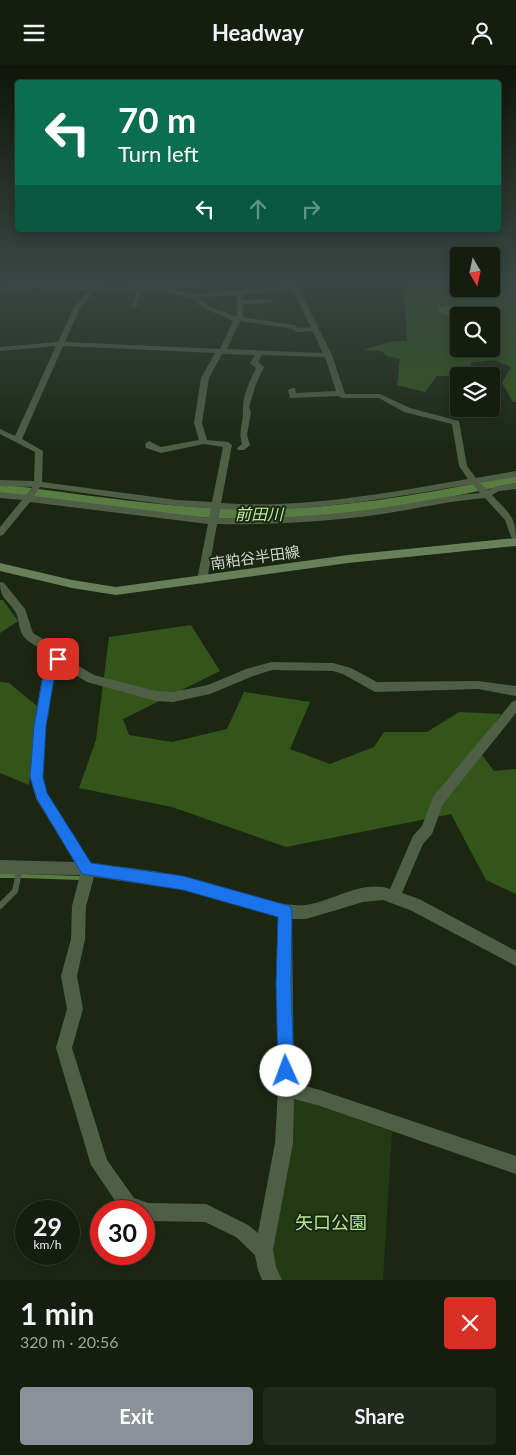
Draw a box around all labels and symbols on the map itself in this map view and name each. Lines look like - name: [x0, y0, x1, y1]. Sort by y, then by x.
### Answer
- north arrow: [450, 247, 500, 297]
- water label: 前田川: [235, 504, 285, 523]
- street label: 南粕谷半田線: [209, 542, 301, 572]
- pin: [37, 638, 79, 680]
- position arrow: [259, 1044, 311, 1096]
- speed limit sign: 30: [90, 1200, 155, 1265]
- park label: 矢口公園: [295, 1211, 367, 1233]

